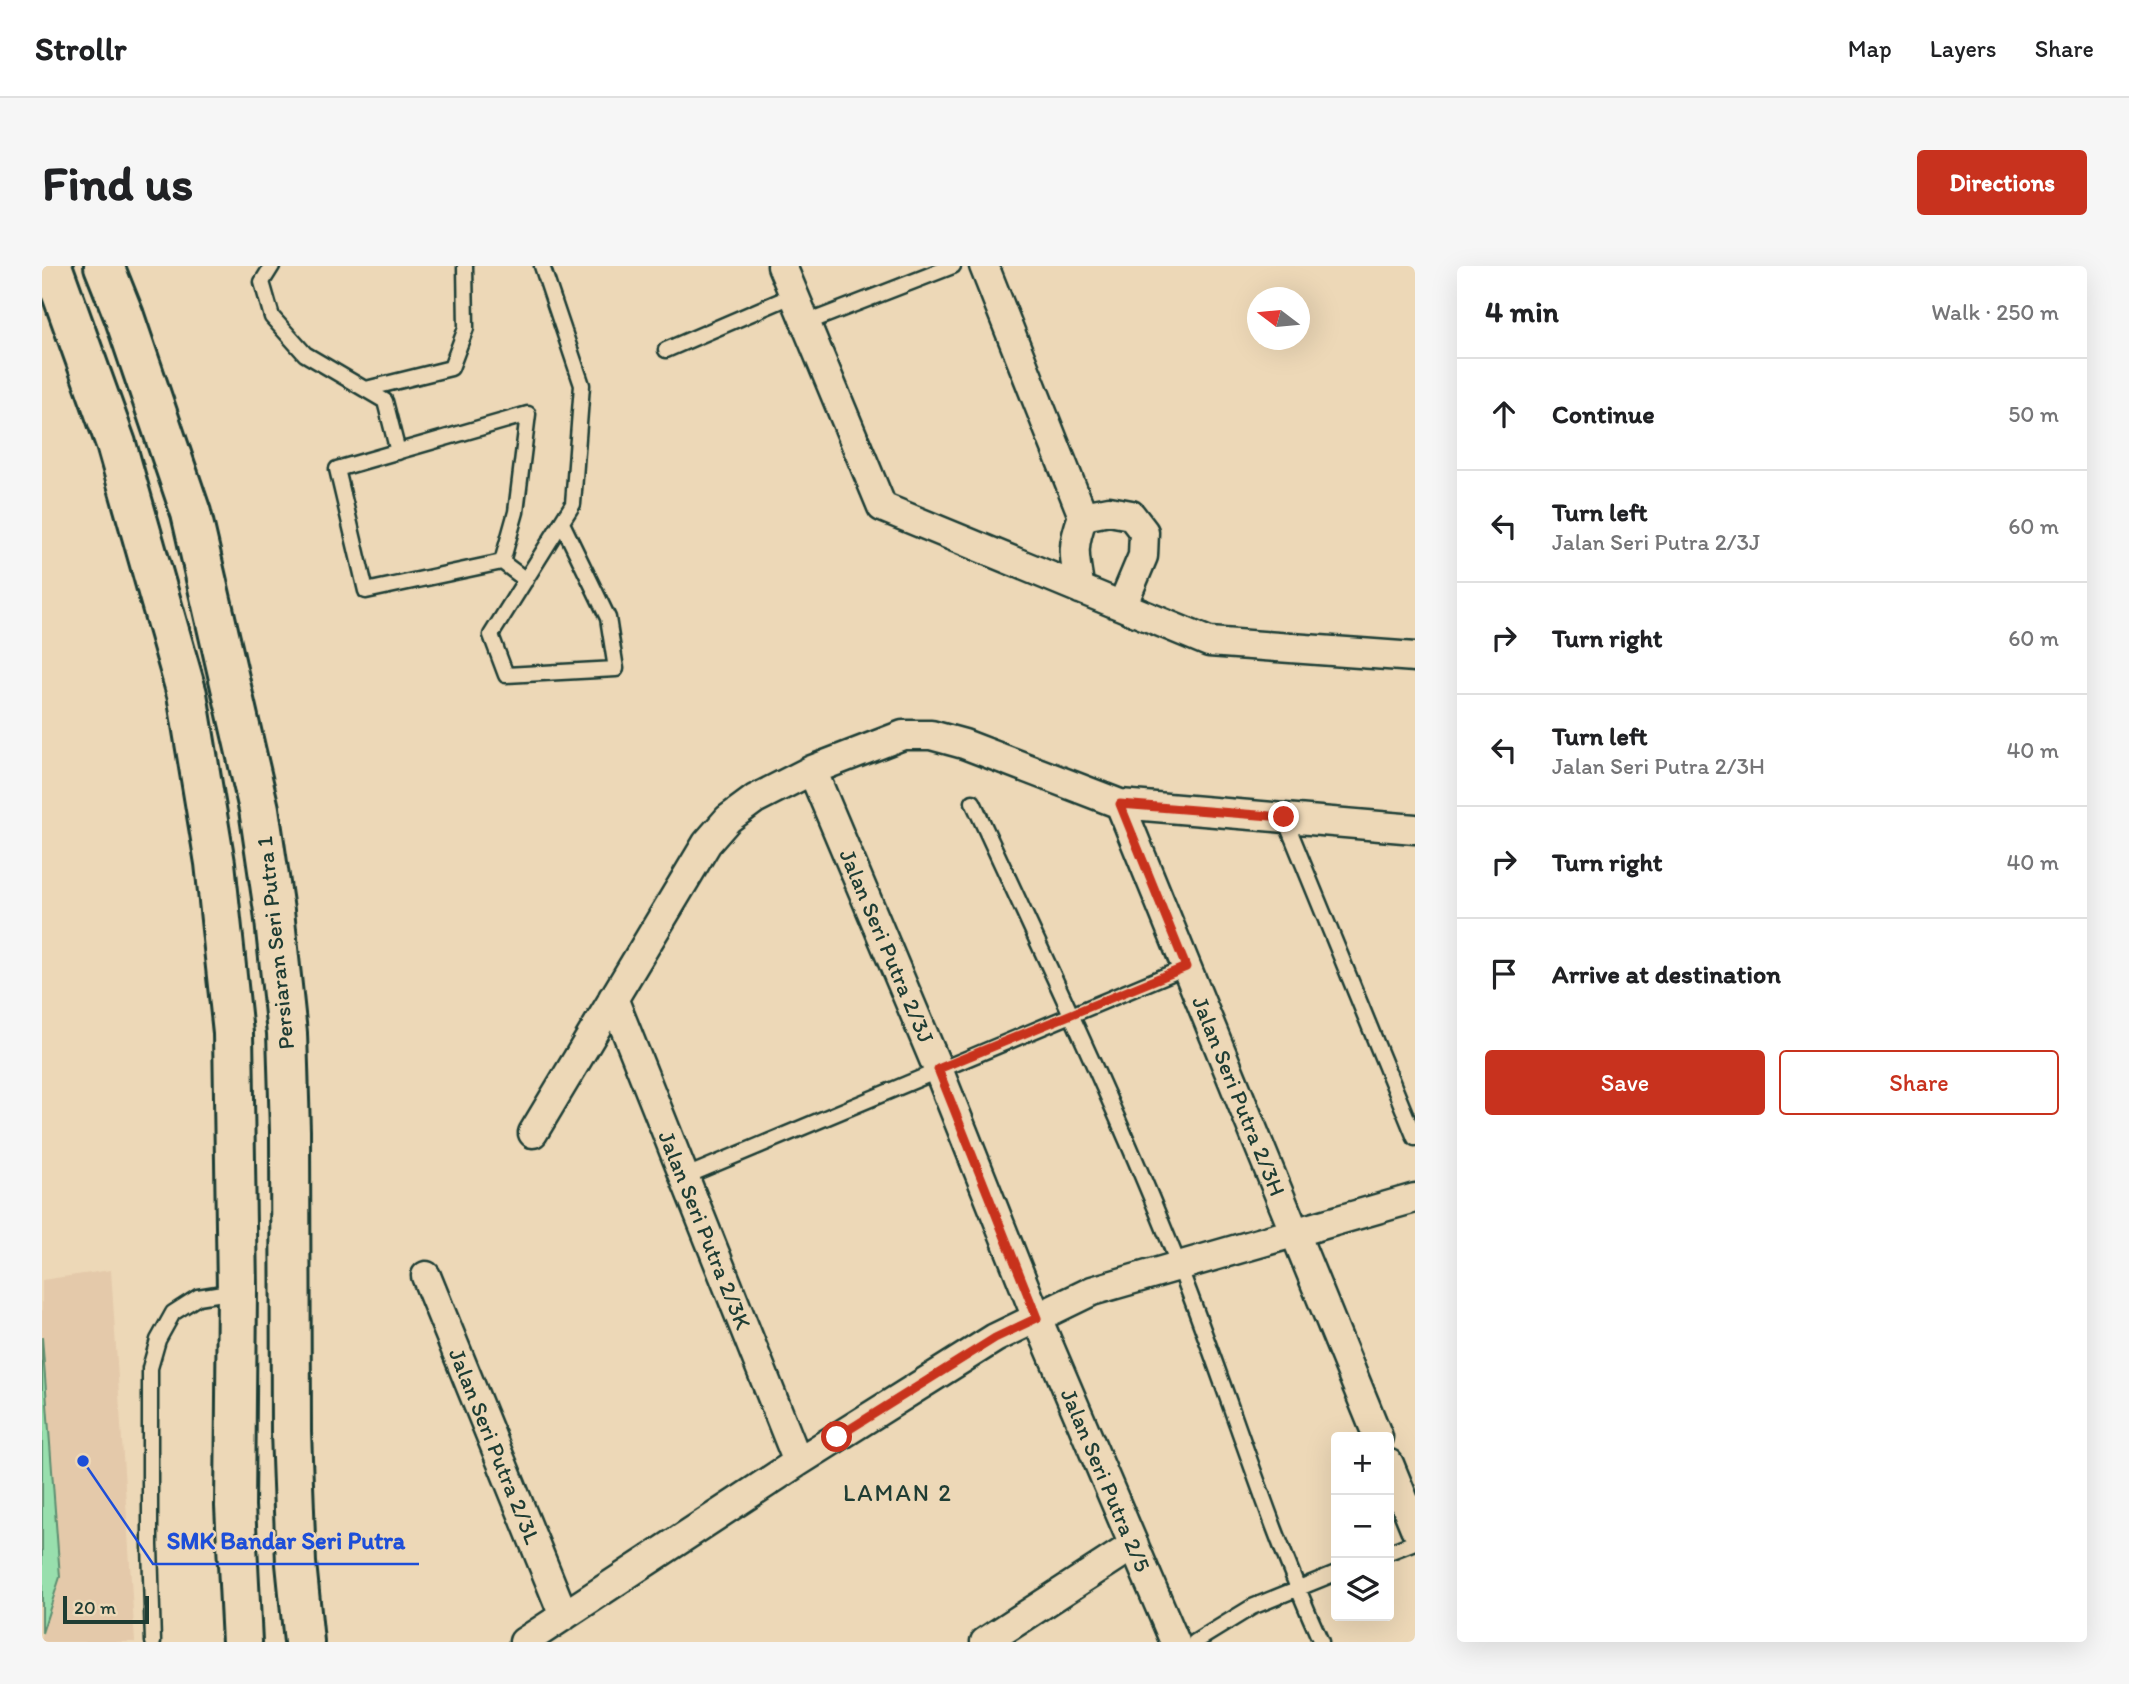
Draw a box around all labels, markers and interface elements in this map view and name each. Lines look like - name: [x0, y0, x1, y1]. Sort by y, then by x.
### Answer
- text: Strollr: [35, 29, 126, 68]
- text: Map: [1848, 34, 1892, 63]
- text: Layers: [1930, 34, 1997, 63]
- text: Share: [2035, 34, 2094, 63]
- button: Directions: [1917, 150, 2087, 215]
- text: Find us: [42, 153, 193, 212]
- north arrow: [1247, 287, 1310, 350]
- text: 4 min: [1485, 293, 1559, 330]
- text: Walk · 250 m: [1931, 298, 2059, 326]
- icon: ahead: [1485, 395, 1523, 433]
- text: Continue: [1552, 398, 1655, 430]
- text: 50 m: [2008, 400, 2059, 428]
- text: Turn left: [1552, 496, 1648, 528]
- icon: left: [1485, 507, 1523, 545]
- text: 60 m: [2008, 512, 2059, 540]
- text: Jalan Seri Putra 2/3J: [1552, 528, 1760, 556]
- icon: right: [1485, 619, 1523, 657]
- text: Turn right: [1552, 622, 1663, 654]
- text: 60 m: [2008, 624, 2059, 652]
- text: Turn left: [1552, 720, 1648, 752]
- icon: left: [1485, 731, 1523, 769]
- text: 40 m: [2006, 736, 2059, 764]
- text: Jalan Seri Putra 2/3H: [1552, 752, 1765, 780]
- route end: [1268, 801, 1299, 832]
- street label: Persiaran Seri Putra 1: [250, 835, 300, 1051]
- icon: right: [1485, 843, 1523, 881]
- street label: Jalan Seri Putra 2/3J: [833, 845, 941, 1047]
- text: Turn right: [1552, 846, 1663, 878]
- text: 40 m: [2006, 848, 2059, 876]
- icon: arrive: [1485, 955, 1523, 993]
- text: Arrive at destination: [1552, 958, 1781, 990]
- street label: Jalan Seri Putra 2/3H: [1186, 992, 1292, 1200]
- button: Save: [1485, 1050, 1765, 1115]
- button: Share: [1779, 1050, 2059, 1115]
- street label: Jalan Seri Putra 2/3K: [652, 1127, 758, 1334]
- street label: Jalan Seri Putra 2/3L: [443, 1344, 547, 1548]
- street label: Jalan Seri Putra 2/5: [1055, 1384, 1157, 1576]
- route start: [821, 1421, 852, 1452]
- map controls: [1331, 1432, 1394, 1621]
- button: +: [1331, 1432, 1394, 1495]
- district label: LAMAN 2: [843, 1478, 953, 1507]
- button: −: [1331, 1495, 1394, 1558]
- callout: SMK Bandar Seri Putra: [153, 1519, 419, 1564]
- text: SMK Bandar Seri Putra: [167, 1526, 406, 1555]
- button: layers: [1331, 1558, 1394, 1621]
- scale bar: [63, 1593, 149, 1625]
- text: 20 m: [74, 1596, 116, 1619]

